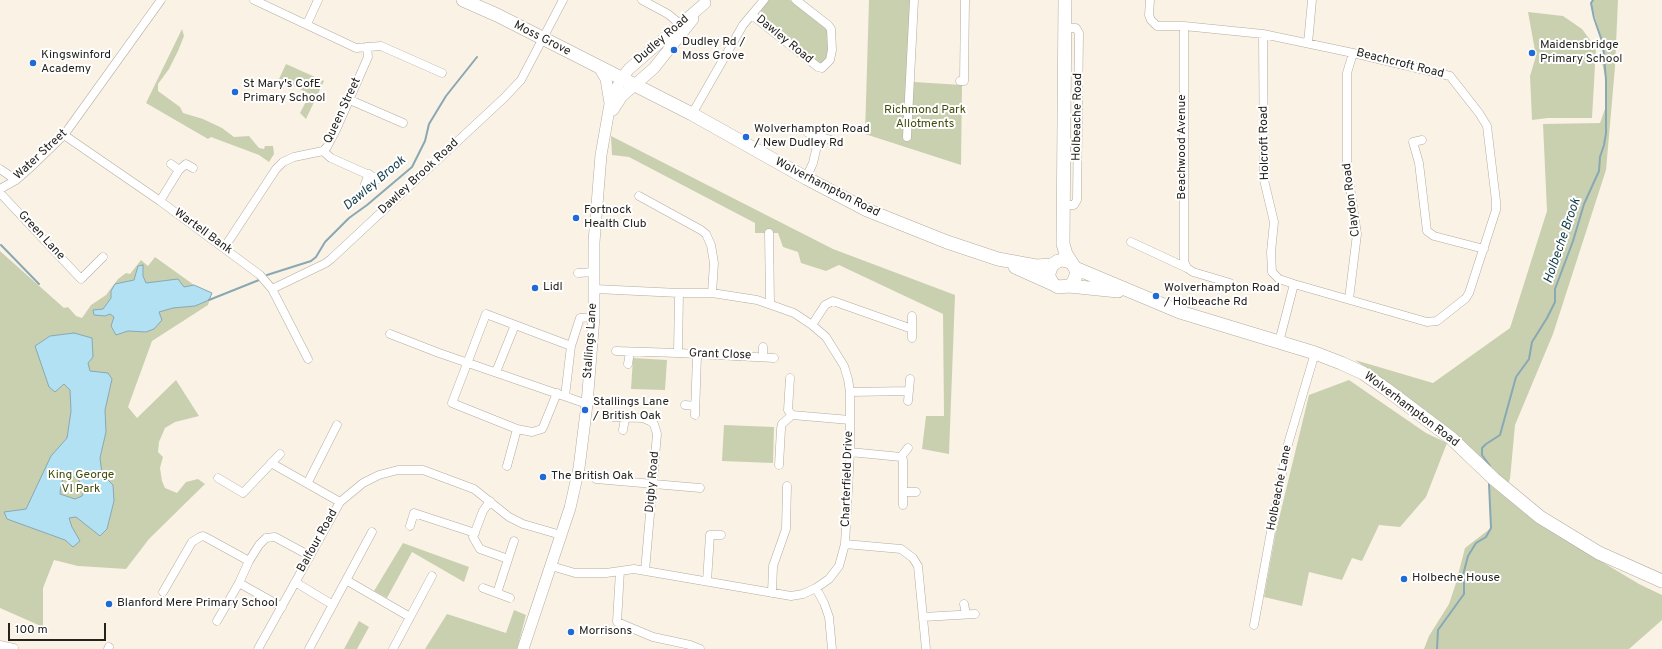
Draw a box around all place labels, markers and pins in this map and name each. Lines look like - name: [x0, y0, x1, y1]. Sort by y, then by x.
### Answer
- place label: Dudley Rd / Moss Grove: [682, 36, 745, 64]
- place label: Maidensbridge Primary School: [1540, 39, 1622, 67]
- marker: Dudley Rd / Moss Grove: [669, 45, 679, 55]
- marker: Maidensbridge Primary School: [1527, 48, 1537, 58]
- place label: Kingswinford Academy: [41, 49, 111, 77]
- marker: Kingswinford Academy: [28, 58, 38, 68]
- place label: St Mary's CofE Primary School: [243, 78, 325, 106]
- marker: St Mary's CofE Primary School: [230, 87, 240, 97]
- place label: Wolverhampton Road / New Dudley Rd: [754, 123, 870, 151]
- marker: Wolverhampton Road / New Dudley Rd: [741, 132, 751, 142]
- place label: Fortnock Health Club: [584, 204, 647, 232]
- marker: Fortnock Health Club: [571, 213, 581, 223]
- place label: Lidl: [543, 281, 563, 295]
- place label: Wolverhampton Road / Holbeache Rd: [1164, 282, 1280, 310]
- marker: Lidl: [530, 283, 540, 293]
- marker: Wolverhampton Road / Holbeache Rd: [1151, 291, 1161, 301]
- place label: Stallings Lane / British Oak: [593, 396, 669, 424]
- marker: Stallings Lane / British Oak: [580, 405, 590, 415]
- place label: The British Oak: [551, 470, 634, 484]
- marker: The British Oak: [538, 472, 548, 482]
- place label: Holbeche House: [1412, 572, 1500, 586]
- marker: Holbeche House: [1399, 574, 1409, 584]
- place label: Blanford Mere Primary School: [117, 597, 278, 611]
- marker: Blanford Mere Primary School: [104, 599, 114, 609]
- place label: Morrisons: [579, 625, 632, 639]
- marker: Morrisons: [566, 627, 576, 637]

